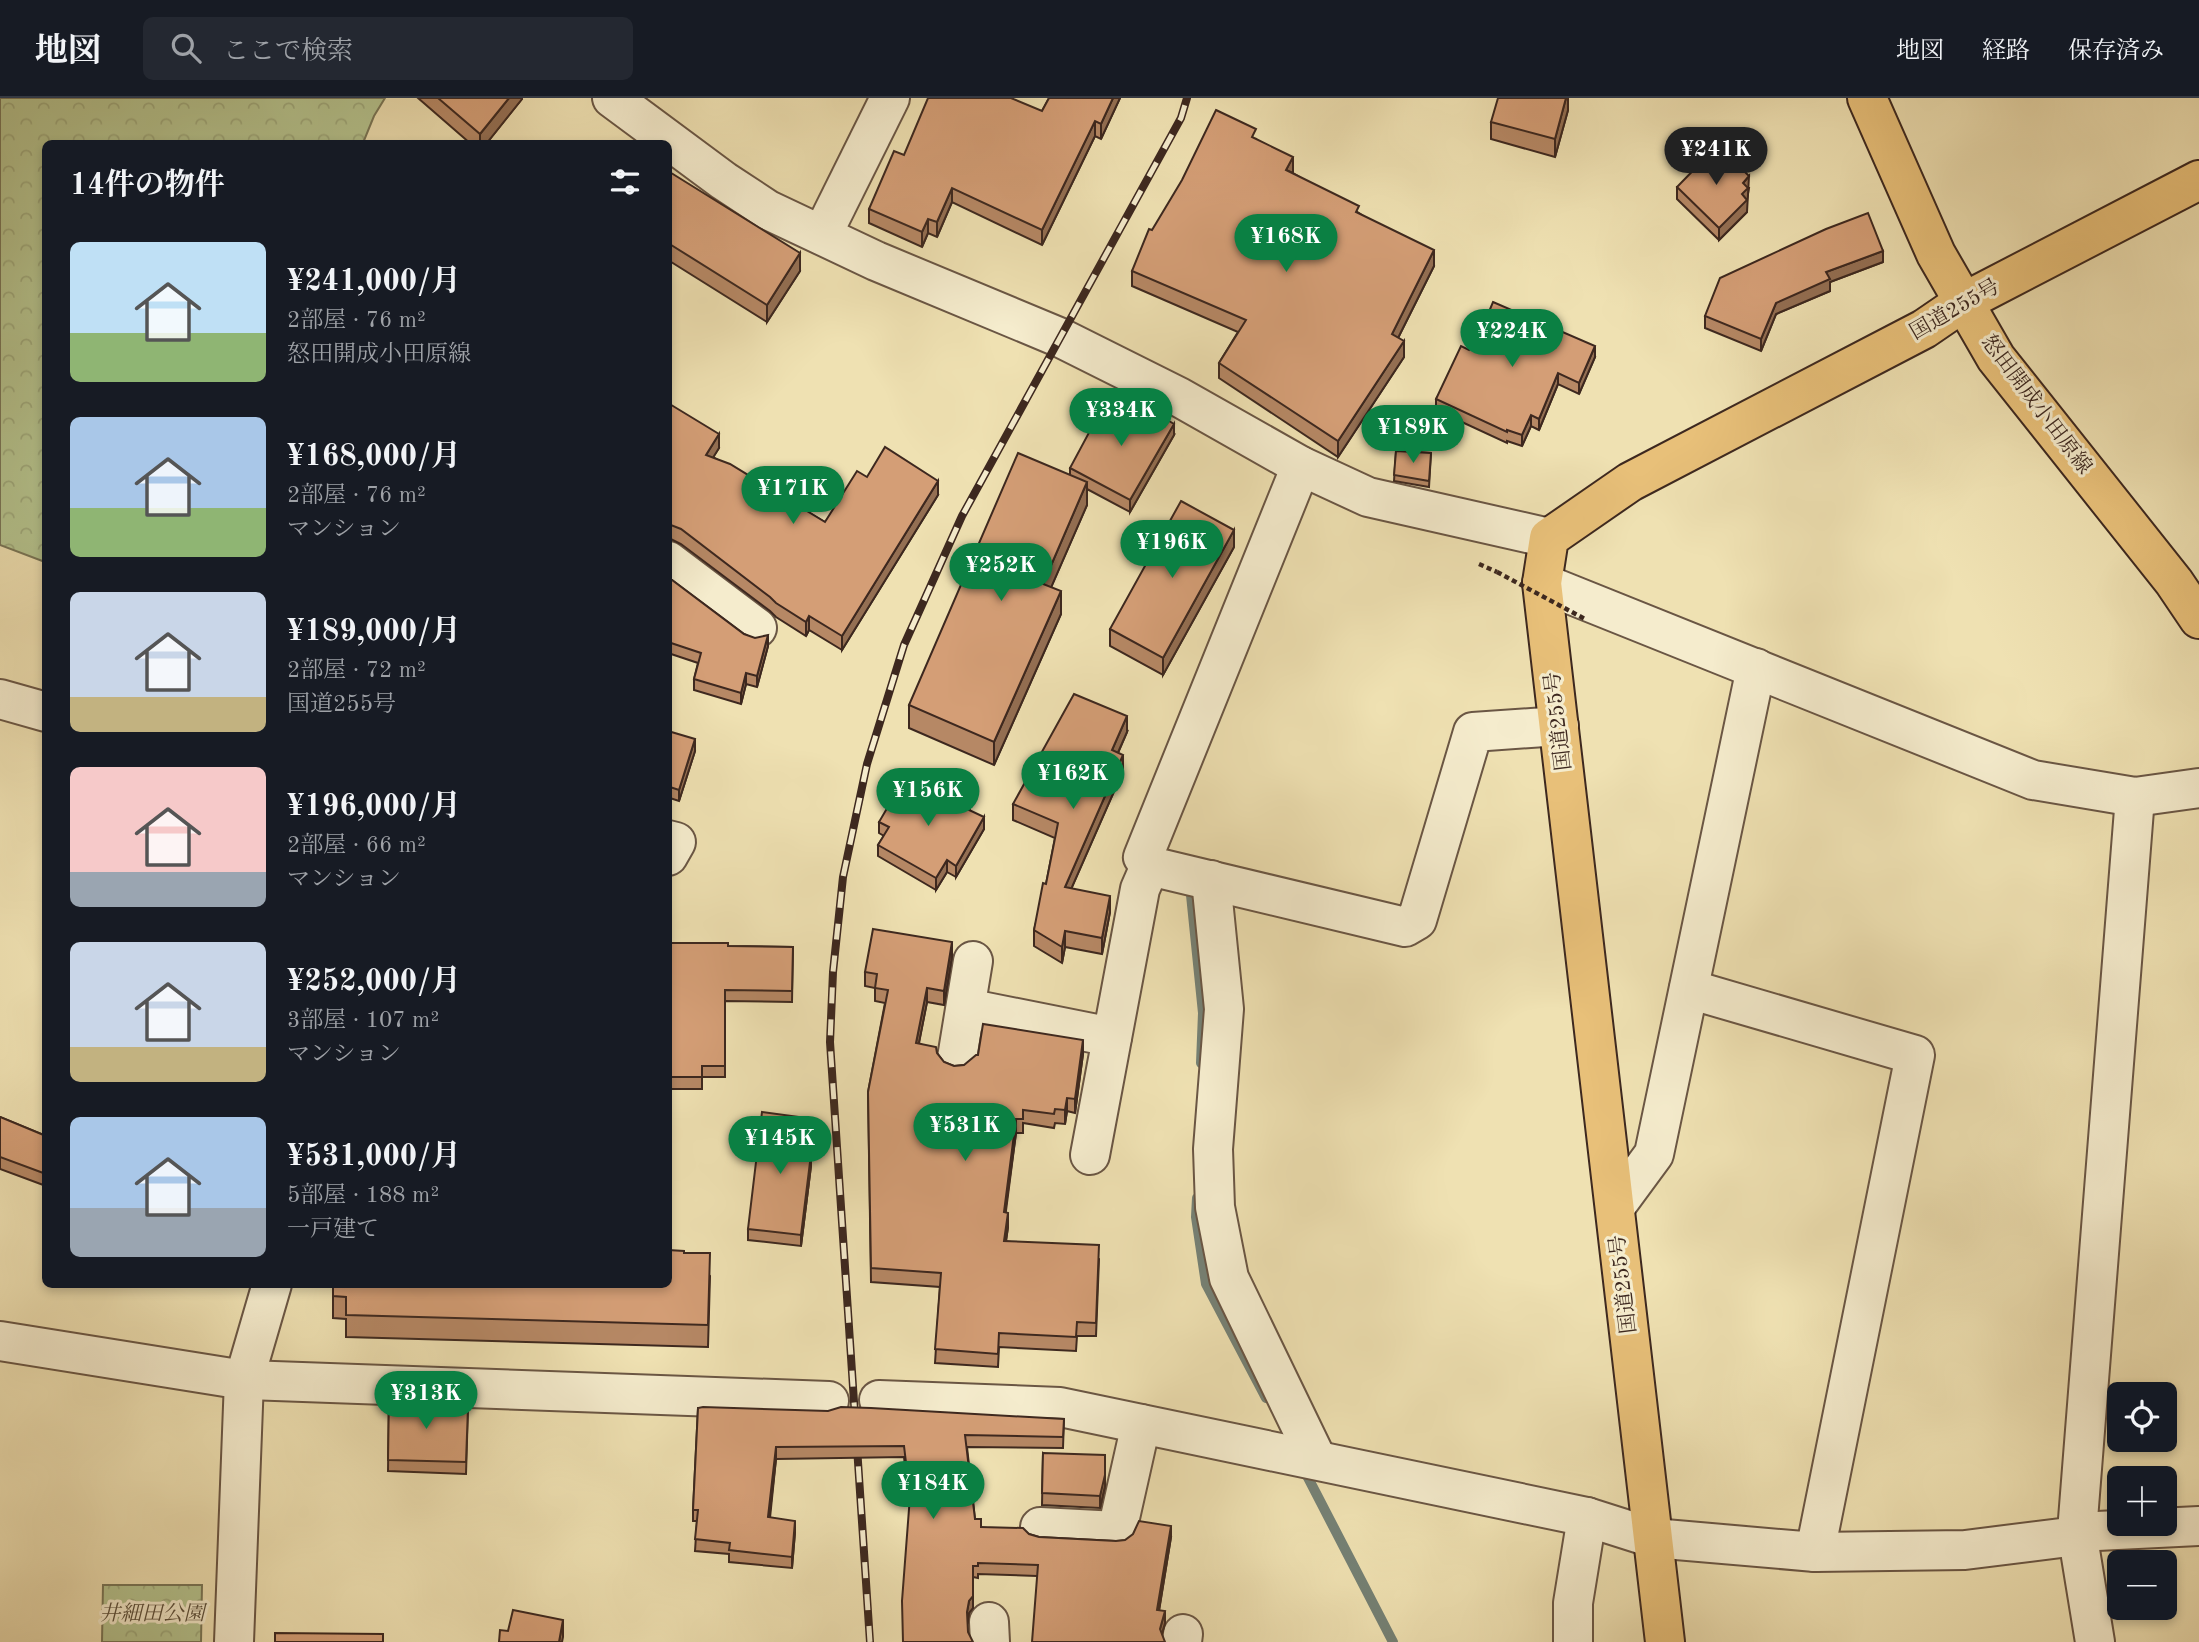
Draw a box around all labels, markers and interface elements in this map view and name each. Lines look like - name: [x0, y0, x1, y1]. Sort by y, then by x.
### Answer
- search box: [143, 17, 633, 80]
- icon: search: [167, 29, 205, 67]
- text: 地図: [35, 36, 101, 69]
- text: ここで検索: [223, 39, 353, 65]
- text: 地図: [1896, 40, 1944, 64]
- text: 経路: [1982, 40, 2030, 64]
- text: 保存済み: [2068, 40, 2164, 64]
- pin: ¥241K: [1667, 127, 1765, 187]
- text: ¥241K: [1680, 138, 1752, 161]
- icon: filters: [606, 163, 644, 201]
- text: 14件の物件: [70, 171, 225, 201]
- pin: ¥168K: [1237, 214, 1335, 274]
- text: ¥168K: [1250, 225, 1322, 248]
- text: ¥241,000/月: [287, 267, 461, 297]
- icon: home: [126, 270, 210, 354]
- street label: 国道255号: [1906, 274, 2003, 344]
- text: 2部屋 · 76 m²: [287, 309, 426, 332]
- pin: ¥224K: [1463, 310, 1561, 369]
- text: ¥224K: [1476, 320, 1548, 343]
- street label: 怒田開成小田原線: [1977, 330, 2097, 478]
- text: 怒田開成小田原線: [287, 343, 471, 366]
- pin: ¥334K: [1072, 388, 1170, 448]
- text: ¥334K: [1085, 399, 1157, 422]
- pin: ¥189K: [1364, 406, 1462, 465]
- text: ¥189K: [1377, 416, 1449, 439]
- text: ¥168,000/月: [287, 442, 461, 472]
- icon: home: [126, 445, 210, 529]
- pin: ¥171K: [744, 466, 842, 526]
- text: ¥171K: [757, 477, 829, 500]
- text: 2部屋 · 76 m²: [287, 484, 426, 507]
- text: マンション: [287, 518, 401, 541]
- pin: ¥196K: [1123, 520, 1221, 580]
- text: ¥196K: [1136, 531, 1208, 554]
- pin: ¥252K: [952, 544, 1050, 603]
- text: ¥252K: [965, 554, 1037, 577]
- text: ¥189,000/月: [287, 617, 461, 647]
- icon: home: [126, 620, 210, 704]
- text: 2部屋 · 72 m²: [287, 659, 426, 682]
- street label: 国道255号: [1541, 670, 1575, 772]
- text: 国道255号: [287, 693, 396, 716]
- pin: ¥162K: [1024, 752, 1122, 811]
- text: ¥162K: [1037, 762, 1109, 785]
- pin: ¥156K: [879, 768, 977, 828]
- text: ¥156K: [892, 779, 964, 802]
- text: ¥196,000/月: [287, 792, 461, 822]
- icon: home: [126, 795, 210, 879]
- text: 2部屋 · 66 m²: [287, 834, 426, 857]
- text: マンション: [287, 868, 401, 891]
- text: ¥252,000/月: [287, 967, 461, 997]
- icon: home: [126, 970, 210, 1054]
- text: 3部屋 · 107 m²: [287, 1009, 439, 1032]
- text: マンション: [287, 1043, 401, 1066]
- pin: ¥531K: [916, 1104, 1014, 1163]
- text: ¥531K: [929, 1114, 1001, 1137]
- pin: ¥145K: [731, 1116, 829, 1176]
- text: ¥145K: [744, 1127, 816, 1150]
- text: ¥531,000/月: [287, 1142, 461, 1172]
- icon: home: [126, 1145, 210, 1229]
- text: 5部屋 · 188 m²: [287, 1184, 439, 1207]
- text: 一戸建て: [287, 1218, 379, 1241]
- street label: 国道255号: [1606, 1233, 1640, 1335]
- pin: ¥313K: [377, 1372, 475, 1431]
- text: ¥313K: [390, 1382, 462, 1405]
- map controls: [2107, 1382, 2177, 1620]
- button: locate: [2107, 1382, 2177, 1452]
- pin: ¥184K: [884, 1462, 982, 1521]
- button: +: [2107, 1466, 2177, 1536]
- text: ¥184K: [897, 1472, 969, 1495]
- button: −: [2107, 1550, 2177, 1620]
- park label: 井細田公園: [100, 1602, 207, 1625]

